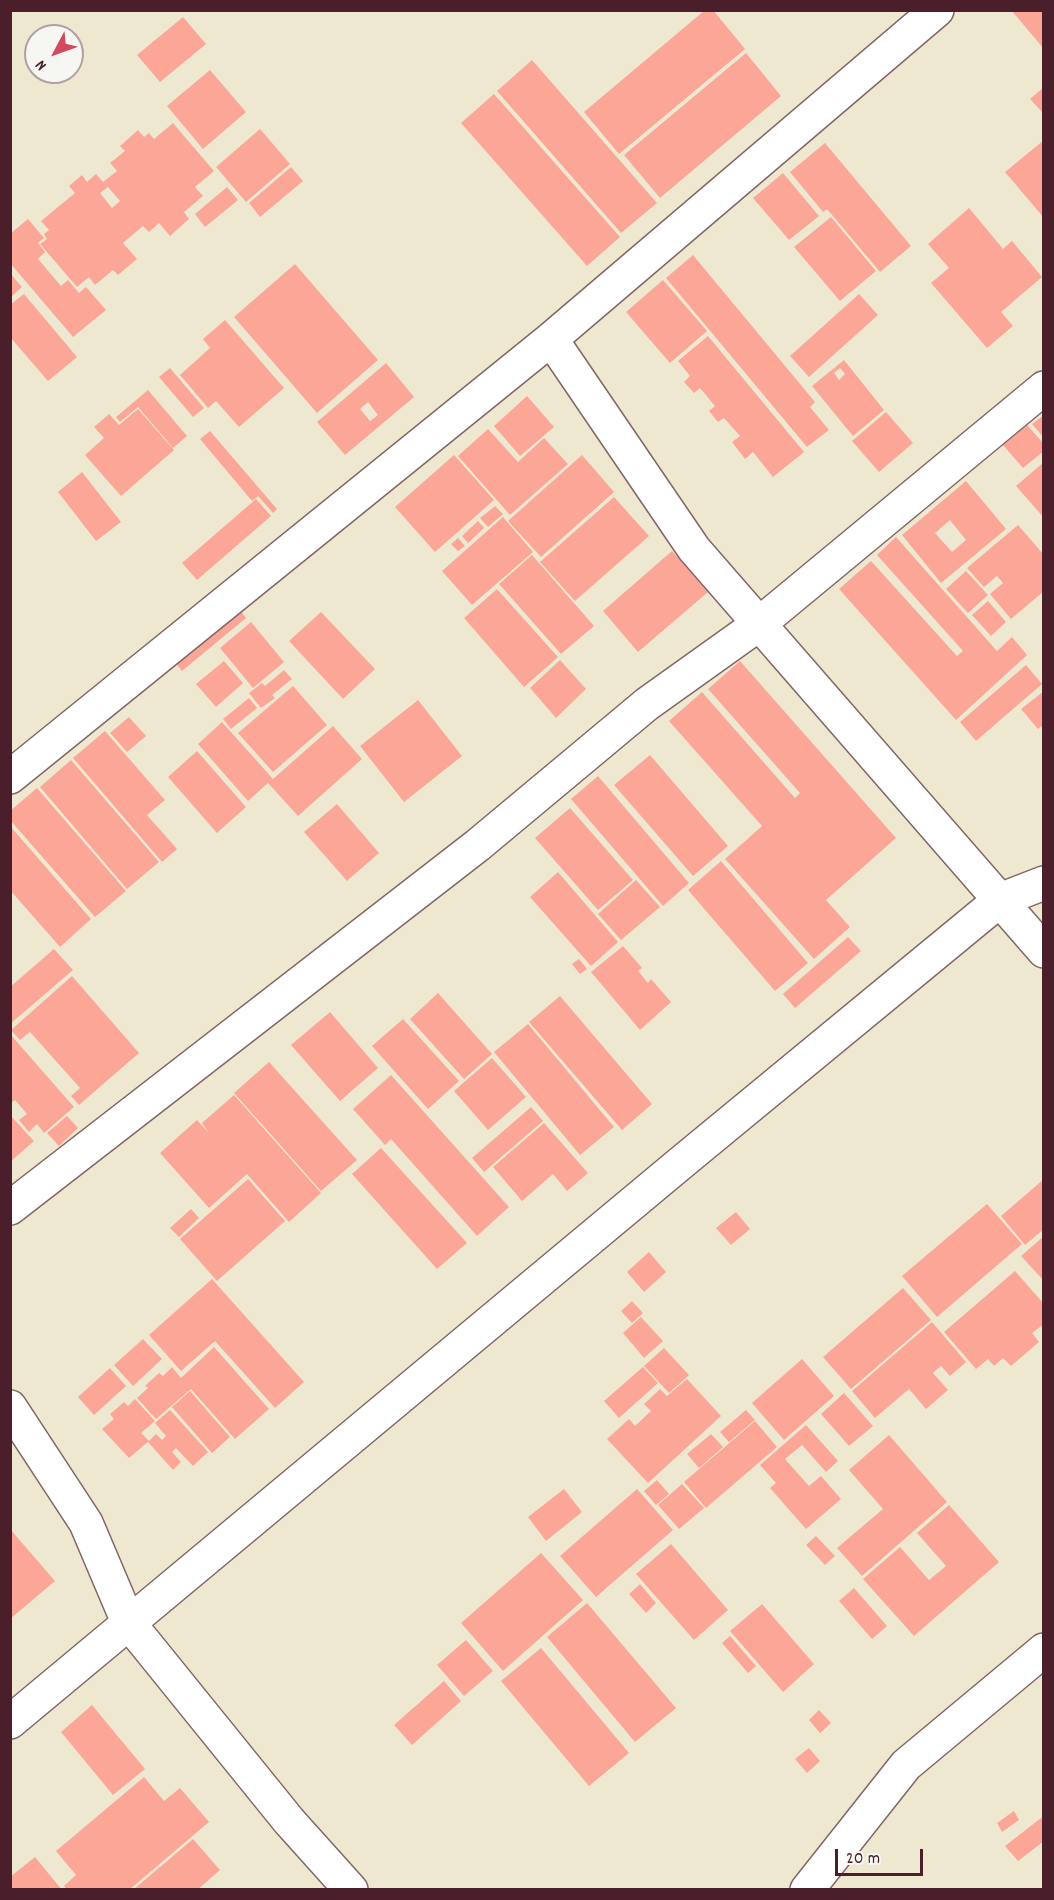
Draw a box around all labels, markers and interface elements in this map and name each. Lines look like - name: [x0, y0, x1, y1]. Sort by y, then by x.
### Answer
- north arrow: [24, 24, 84, 84]
- text: N: [30, 54, 53, 75]
- scale bar: [838, 1837, 926, 1875]
- text: 20 m: [846, 1847, 880, 1872]

